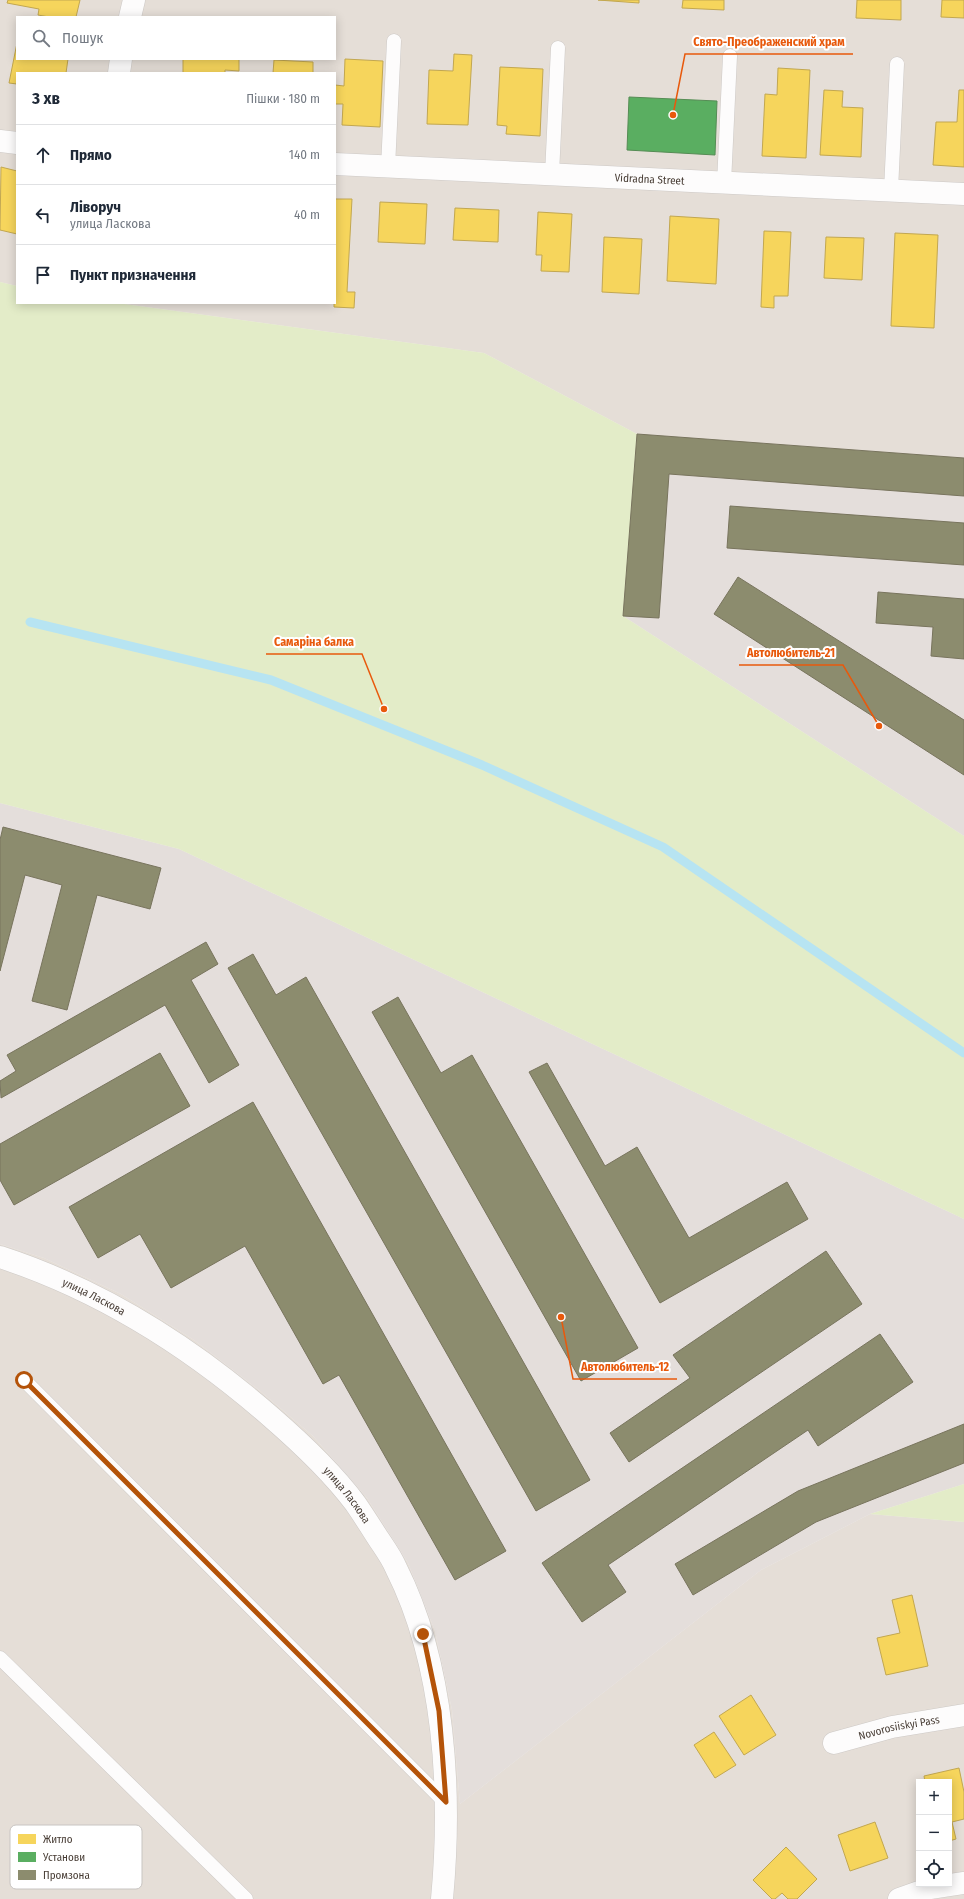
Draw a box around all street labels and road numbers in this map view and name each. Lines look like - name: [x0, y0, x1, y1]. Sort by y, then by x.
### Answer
- street label: Vidradna Street: [614, 171, 685, 188]
- street label: улица Ласкова: [60, 1276, 127, 1318]
- street label: улица Ласкова: [320, 1464, 373, 1526]
- street label: Novorosiiskyi Pass: [857, 1713, 941, 1743]

